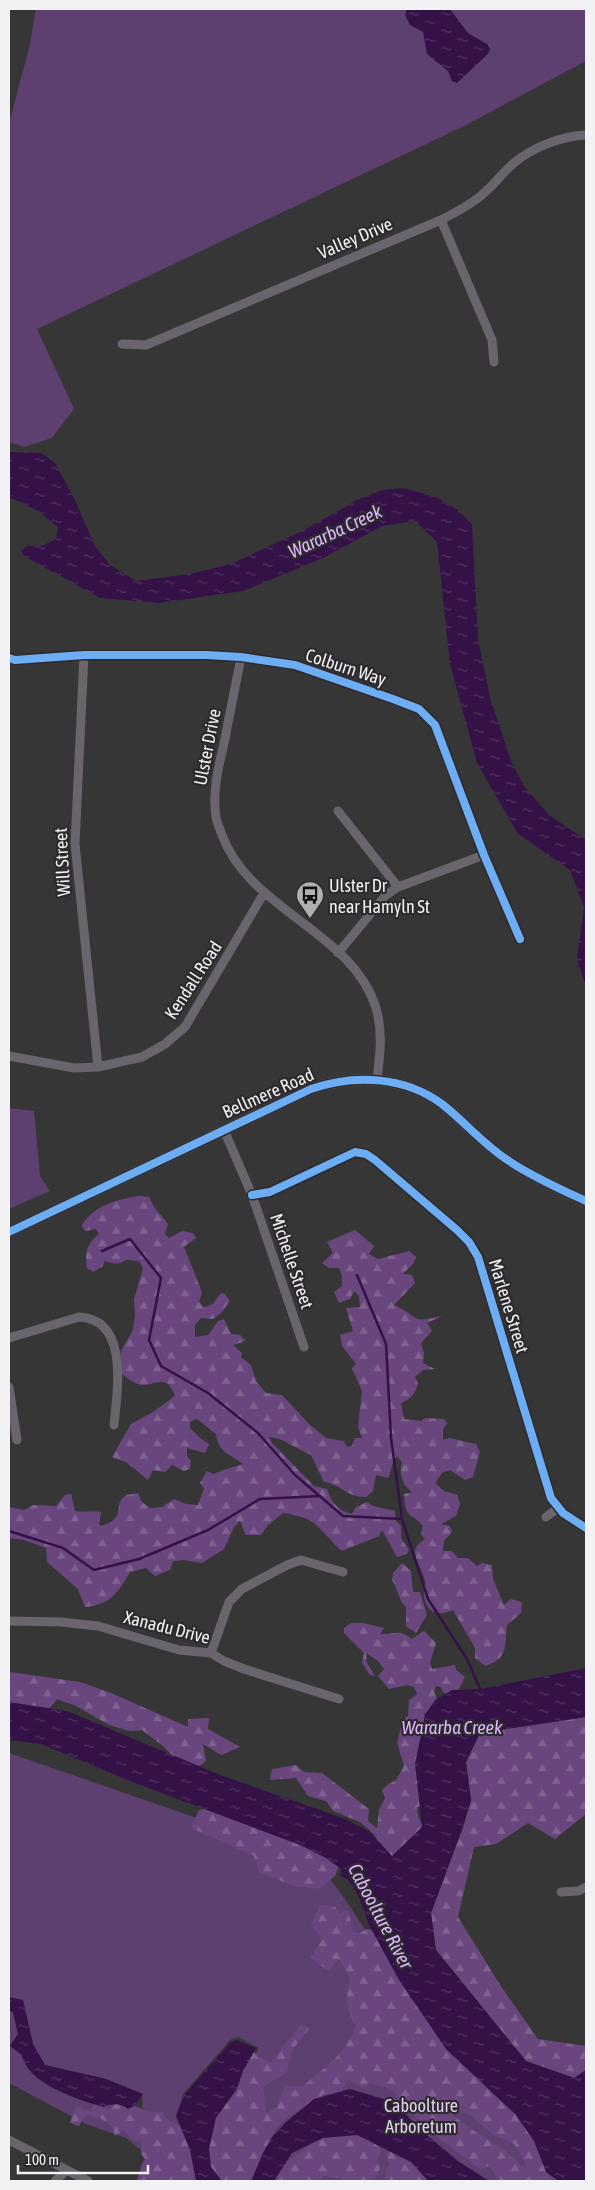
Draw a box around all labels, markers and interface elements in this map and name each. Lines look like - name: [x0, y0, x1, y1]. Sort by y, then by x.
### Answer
- street label: Valley Drive: [315, 213, 395, 263]
- water label: Wararba Creek: [285, 499, 386, 562]
- street label: Colburn Way: [303, 644, 389, 690]
- street label: Ulster Drive: [189, 707, 225, 787]
- street label: Will Street: [50, 827, 74, 897]
- place label: Ulster Dr near Hamyln St: [329, 875, 430, 917]
- bus stop icon: Ulster Dr near Hamyln St: [295, 880, 325, 919]
- street label: Kendall Road: [160, 937, 226, 1023]
- street label: Bellmere Road: [219, 1064, 317, 1122]
- street label: Michelle Street: [266, 1211, 318, 1311]
- street label: Marlene Street: [485, 1256, 533, 1356]
- street label: Xanadu Drive: [122, 1606, 212, 1648]
- water label: Wararba Creek: [402, 1716, 503, 1738]
- water label: Caboolture River: [344, 1860, 419, 1974]
- park label: Caboolture Arboretum: [384, 2095, 458, 2137]
- scale bar: [18, 2142, 148, 2174]
- text: 100 m: [25, 2151, 59, 2168]

